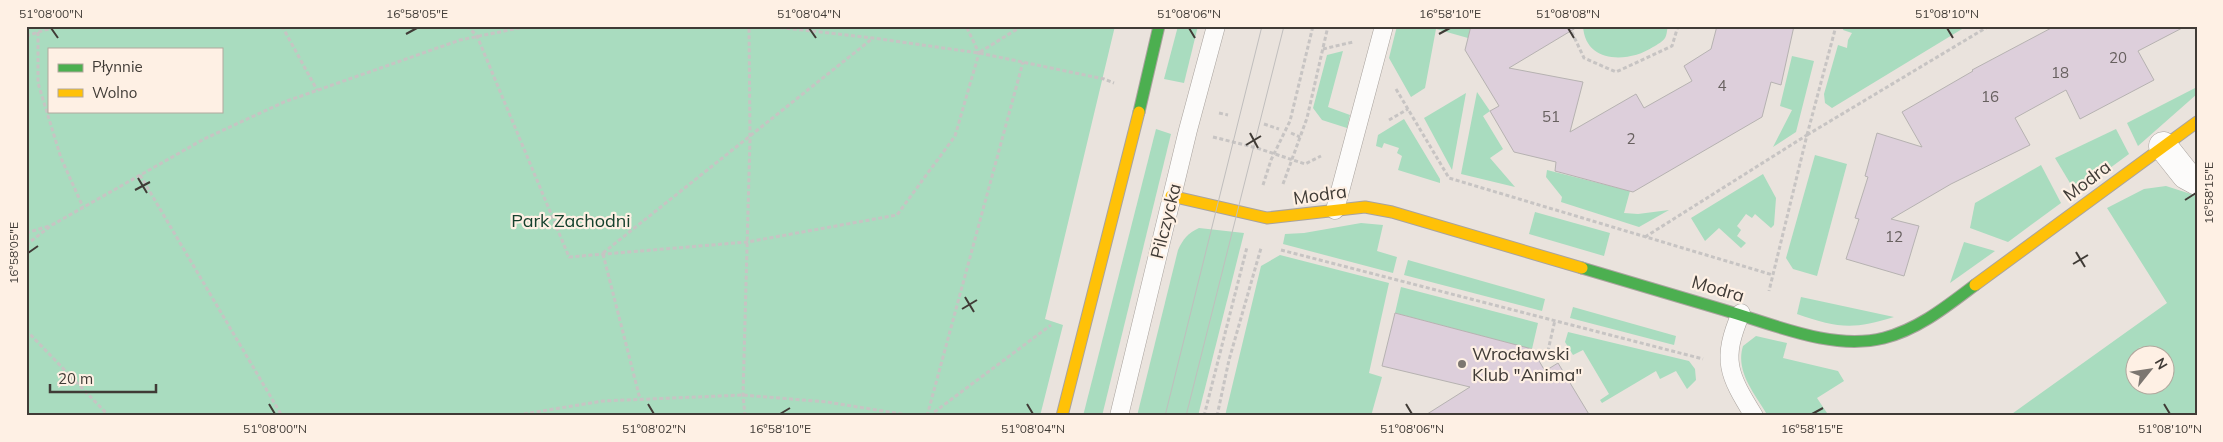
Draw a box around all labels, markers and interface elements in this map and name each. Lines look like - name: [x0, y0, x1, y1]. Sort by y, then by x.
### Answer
- text: 51°08'00"N: [19, 6, 83, 21]
- text: 16°58'05"E: [386, 6, 448, 21]
- text: 51°08'04"N: [777, 6, 841, 21]
- text: 51°08'06"N: [1157, 6, 1221, 21]
- text: 16°58'10"E: [1419, 6, 1481, 21]
- text: 51°08'08"N: [1536, 6, 1600, 21]
- text: 51°08'10"N: [1915, 6, 1979, 21]
- legend: [48, 48, 222, 112]
- house number: 20: [2109, 48, 2127, 67]
- text: Płynnie: [92, 57, 143, 76]
- house number: 18: [2051, 63, 2069, 82]
- house number: 4: [1717, 76, 1727, 95]
- text: Wolno: [92, 83, 137, 102]
- house number: 16: [1981, 87, 1999, 106]
- house number: 51: [1542, 107, 1560, 126]
- house number: 2: [1626, 129, 1636, 148]
- street label: Modra: [2058, 155, 2115, 206]
- text: 16°58'15"E: [2201, 162, 2216, 224]
- street label: Modra: [1292, 179, 1348, 210]
- street label: Pilczycka: [1145, 181, 1186, 261]
- park label: Park Zachodni: [511, 209, 631, 232]
- text: 16°58'05"E: [6, 222, 21, 284]
- house number: 12: [1885, 227, 1903, 246]
- street label: Modra: [1689, 270, 1747, 307]
- place label: Wrocławski Klub "Anima": [1472, 342, 1582, 386]
- north arrow: [2126, 344, 2176, 394]
- text: N: [2151, 354, 2172, 373]
- marker: Wrocławski Klub "Anima": [1456, 358, 1468, 370]
- scale bar: [50, 362, 156, 394]
- text: 20 m: [58, 369, 93, 388]
- text: 51°08'00"N: [243, 421, 307, 436]
- text: 51°08'02"N: [622, 421, 686, 436]
- text: 16°58'10"E: [749, 421, 811, 436]
- text: 51°08'04"N: [1001, 421, 1065, 436]
- text: 51°08'06"N: [1380, 421, 1444, 436]
- text: 16°58'15"E: [1781, 421, 1843, 436]
- text: 51°08'10"N: [2138, 421, 2202, 436]

